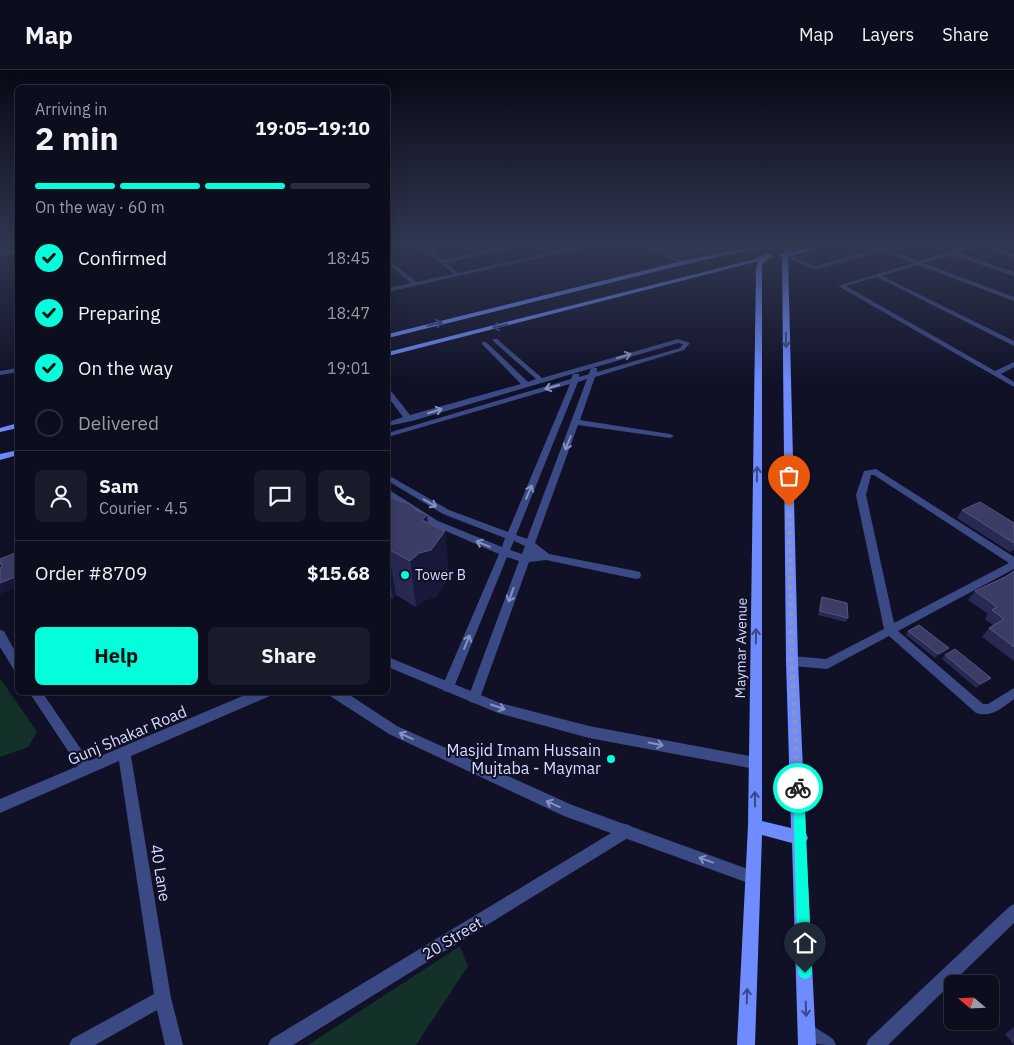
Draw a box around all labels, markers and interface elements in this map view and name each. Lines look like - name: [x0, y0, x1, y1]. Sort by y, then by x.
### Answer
- text: Map: [25, 19, 73, 51]
- text: Map: [799, 23, 834, 46]
- text: Layers: [862, 23, 914, 46]
- text: Share: [942, 23, 989, 46]
- text: Arriving in: [35, 99, 107, 119]
- text: 19:05–19:10: [255, 116, 370, 140]
- text: 2 min: [35, 117, 119, 159]
- text: On the way · 60 m: [35, 197, 165, 217]
- icon: check: [35, 244, 63, 272]
- text: Confirmed: [78, 246, 167, 270]
- text: 18:45: [327, 248, 370, 268]
- icon: check: [35, 299, 63, 327]
- text: Preparing: [78, 301, 160, 325]
- text: 18:47: [327, 303, 370, 323]
- one-way arrow: [426, 319, 442, 328]
- one-way arrow: [492, 321, 508, 331]
- one-way arrow: [781, 331, 791, 347]
- one-way arrow: [616, 350, 632, 360]
- icon: check: [35, 354, 63, 382]
- text: On the way: [78, 356, 173, 380]
- text: 19:01: [327, 358, 370, 378]
- one-way arrow: [544, 382, 560, 392]
- one-way arrow: [426, 406, 442, 416]
- text: Delivered: [78, 411, 159, 435]
- one-way arrow: [562, 435, 572, 450]
- pin: [768, 455, 810, 506]
- icon: bag: [775, 462, 803, 490]
- one-way arrow: [752, 466, 762, 482]
- button: person: [35, 470, 87, 522]
- button: chat: [254, 470, 306, 522]
- button: phone: [318, 470, 370, 522]
- text: Sam: [99, 474, 139, 498]
- one-way arrow: [525, 485, 535, 500]
- text: Courier · 4.5: [99, 498, 188, 518]
- one-way arrow: [422, 498, 436, 508]
- one-way arrow: [476, 538, 491, 548]
- text: Order #8709: [35, 561, 147, 585]
- text: $15.68: [307, 561, 370, 585]
- place label: Tower B: [415, 566, 466, 584]
- marker: Tower B: [399, 569, 411, 581]
- one-way arrow: [506, 587, 515, 603]
- street label: Maymar Avenue: [731, 597, 751, 698]
- button: Help: [35, 627, 198, 685]
- button: Share: [208, 627, 370, 685]
- one-way arrow: [751, 629, 761, 645]
- one-way arrow: [462, 635, 472, 650]
- street label: Gunj Shakar Road: [64, 701, 190, 769]
- one-way arrow: [489, 703, 505, 712]
- one-way arrow: [399, 731, 414, 740]
- place label: Masjid Imam Hussain Mujtaba - Maymar: [446, 740, 601, 778]
- one-way arrow: [647, 740, 663, 750]
- marker: Masjid Imam Hussain Mujtaba - Maymar: [605, 753, 617, 765]
- courier: [773, 763, 823, 813]
- icon: bike: [784, 774, 812, 802]
- one-way arrow: [750, 791, 760, 808]
- one-way arrow: [546, 798, 561, 808]
- street label: 40 Lane: [147, 843, 175, 903]
- one-way arrow: [698, 855, 714, 864]
- street label: 20 Street: [418, 912, 486, 964]
- pin: [784, 922, 826, 973]
- icon: home: [791, 929, 819, 957]
- north arrow: [944, 975, 999, 1030]
- map controls: [944, 975, 999, 1030]
- one-way arrow: [743, 989, 752, 1005]
- one-way arrow: [801, 1001, 811, 1017]

